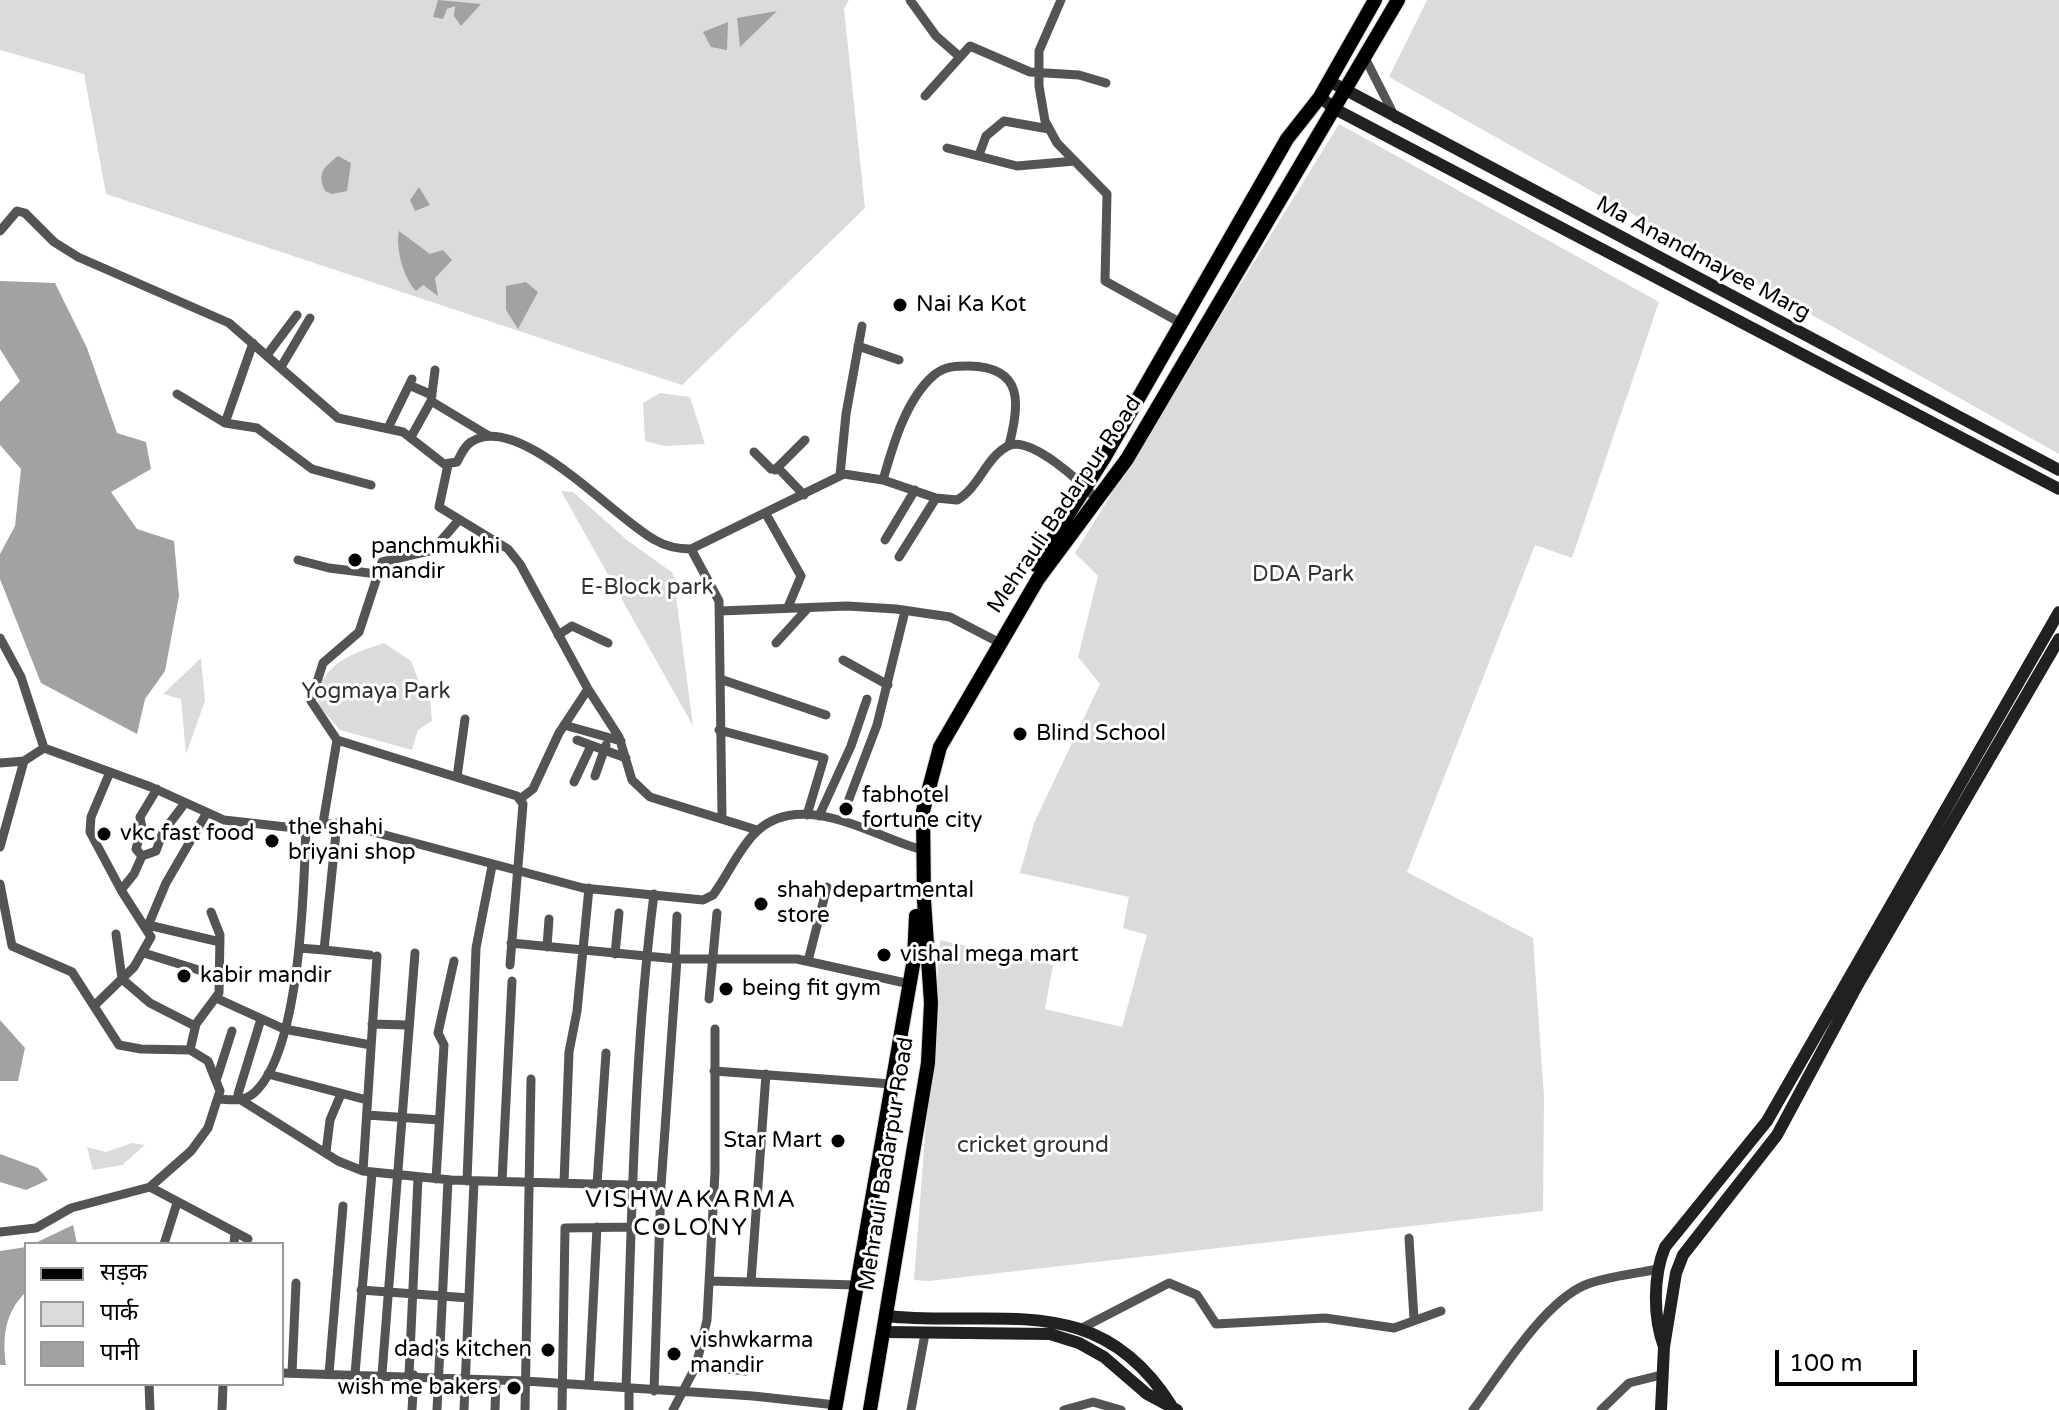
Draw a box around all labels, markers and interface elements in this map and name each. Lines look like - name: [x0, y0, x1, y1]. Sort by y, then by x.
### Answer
- street label: Ma Anandmayee Marg: [1591, 191, 1815, 327]
- place label: Nai Ka Kot: [916, 292, 1026, 318]
- marker: Nai Ka Kot: [891, 296, 909, 314]
- street label: Mehrauli Badarpur Road: [982, 391, 1148, 619]
- place label: panchmukhi mandir: [371, 534, 500, 586]
- marker: panchmukhi mandir: [346, 551, 364, 569]
- park label: DDA Park: [1252, 562, 1354, 588]
- park label: E-Block park: [580, 575, 714, 601]
- park label: Yogmaya Park: [302, 679, 450, 705]
- place label: Blind School: [1036, 721, 1166, 747]
- marker: Blind School: [1011, 725, 1029, 743]
- place label: fabhotel fortune city: [862, 783, 982, 834]
- marker: fabhotel fortune city: [837, 800, 855, 818]
- place label: the shahi briyani shop: [288, 815, 416, 866]
- place label: vkc fast food: [120, 821, 254, 847]
- marker: vkc fast food: [95, 825, 113, 843]
- marker: the shahi briyani shop: [263, 832, 281, 850]
- place label: shah departmental store: [777, 878, 974, 930]
- marker: shah departmental store: [752, 895, 770, 913]
- place label: vishal mega mart: [900, 942, 1079, 968]
- marker: vishal mega mart: [875, 946, 893, 964]
- place label: kabir mandir: [200, 963, 331, 989]
- marker: kabir mandir: [175, 967, 193, 985]
- place label: being fit gym: [742, 976, 881, 1002]
- marker: being fit gym: [717, 980, 735, 998]
- street label: Mehrauli Badarpur Road: [854, 1035, 920, 1293]
- place label: Star Mart: [724, 1128, 822, 1154]
- marker: Star Mart: [829, 1132, 847, 1150]
- park label: cricket ground: [957, 1133, 1109, 1159]
- district label: VISHWAKARMA COLONY: [585, 1187, 797, 1243]
- legend: [24, 1242, 284, 1386]
- text: सड़क: [100, 1258, 148, 1287]
- text: पार्क: [100, 1298, 138, 1327]
- place label: vishwkarma mandir: [690, 1328, 813, 1380]
- scale bar: [1779, 1334, 1921, 1384]
- place label: dad's kitchen: [394, 1337, 532, 1363]
- text: पानी: [100, 1338, 139, 1367]
- marker: dad's kitchen: [539, 1341, 557, 1359]
- marker: vishwkarma mandir: [665, 1345, 683, 1363]
- text: 100 m: [1789, 1349, 1863, 1378]
- place label: wish me bakers: [338, 1375, 498, 1401]
- marker: wish me bakers: [505, 1379, 523, 1397]

